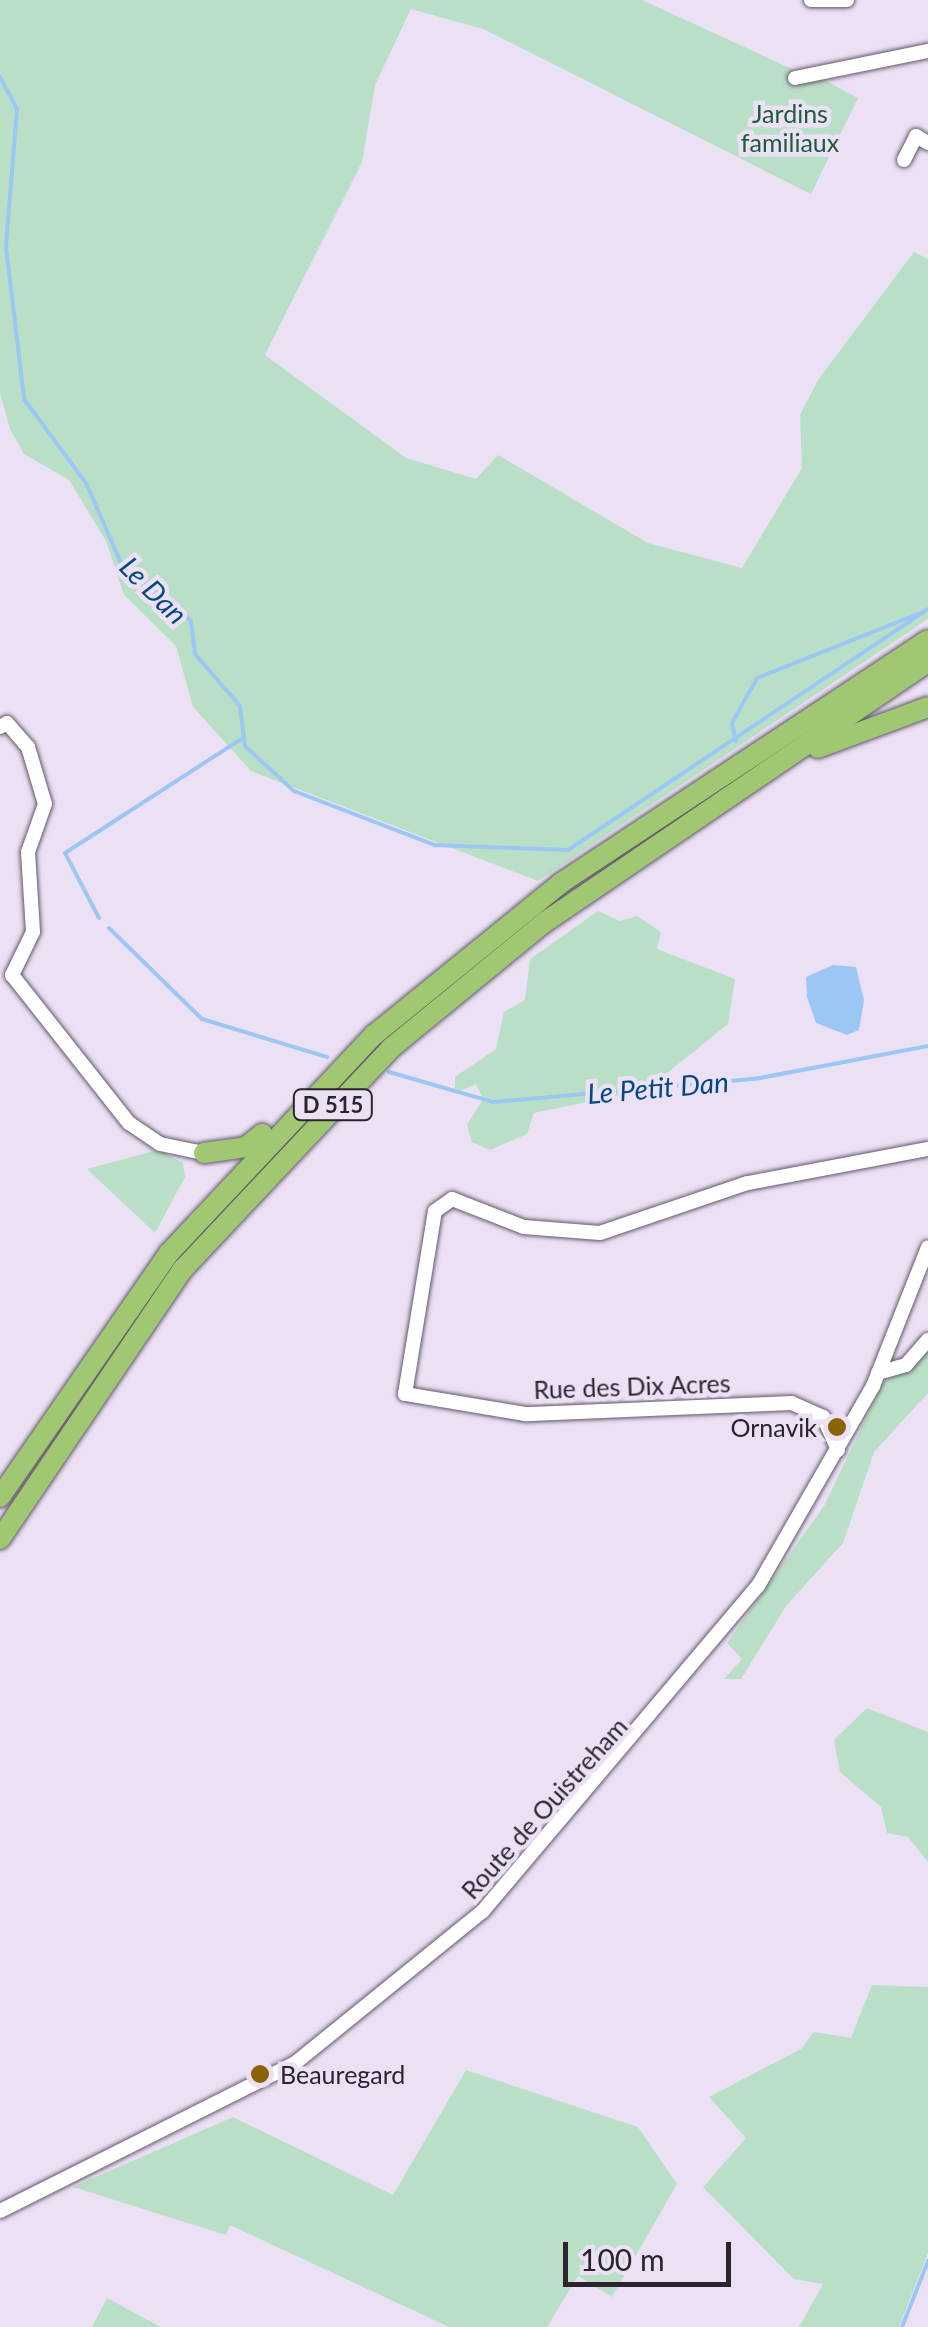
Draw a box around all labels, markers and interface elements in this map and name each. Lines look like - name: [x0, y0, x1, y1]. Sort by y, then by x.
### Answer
- park label: Jardins familiaux: [741, 99, 839, 158]
- water label: Le Dan: [113, 549, 195, 631]
- water label: Le Petit Dan: [586, 1064, 730, 1110]
- road number: D 515: [290, 1088, 376, 1122]
- street label: Rue des Dix Acres: [533, 1368, 731, 1404]
- place label: Ornavik: [730, 1412, 817, 1442]
- marker: Ornavik: [826, 1416, 848, 1438]
- street label: Route de Ouistreham: [455, 1711, 633, 1905]
- place label: Beauregard: [280, 2059, 405, 2089]
- marker: Beauregard: [249, 2063, 271, 2085]
- scale bar: [568, 2222, 736, 2284]
- text: 100 m: [580, 2241, 665, 2277]

